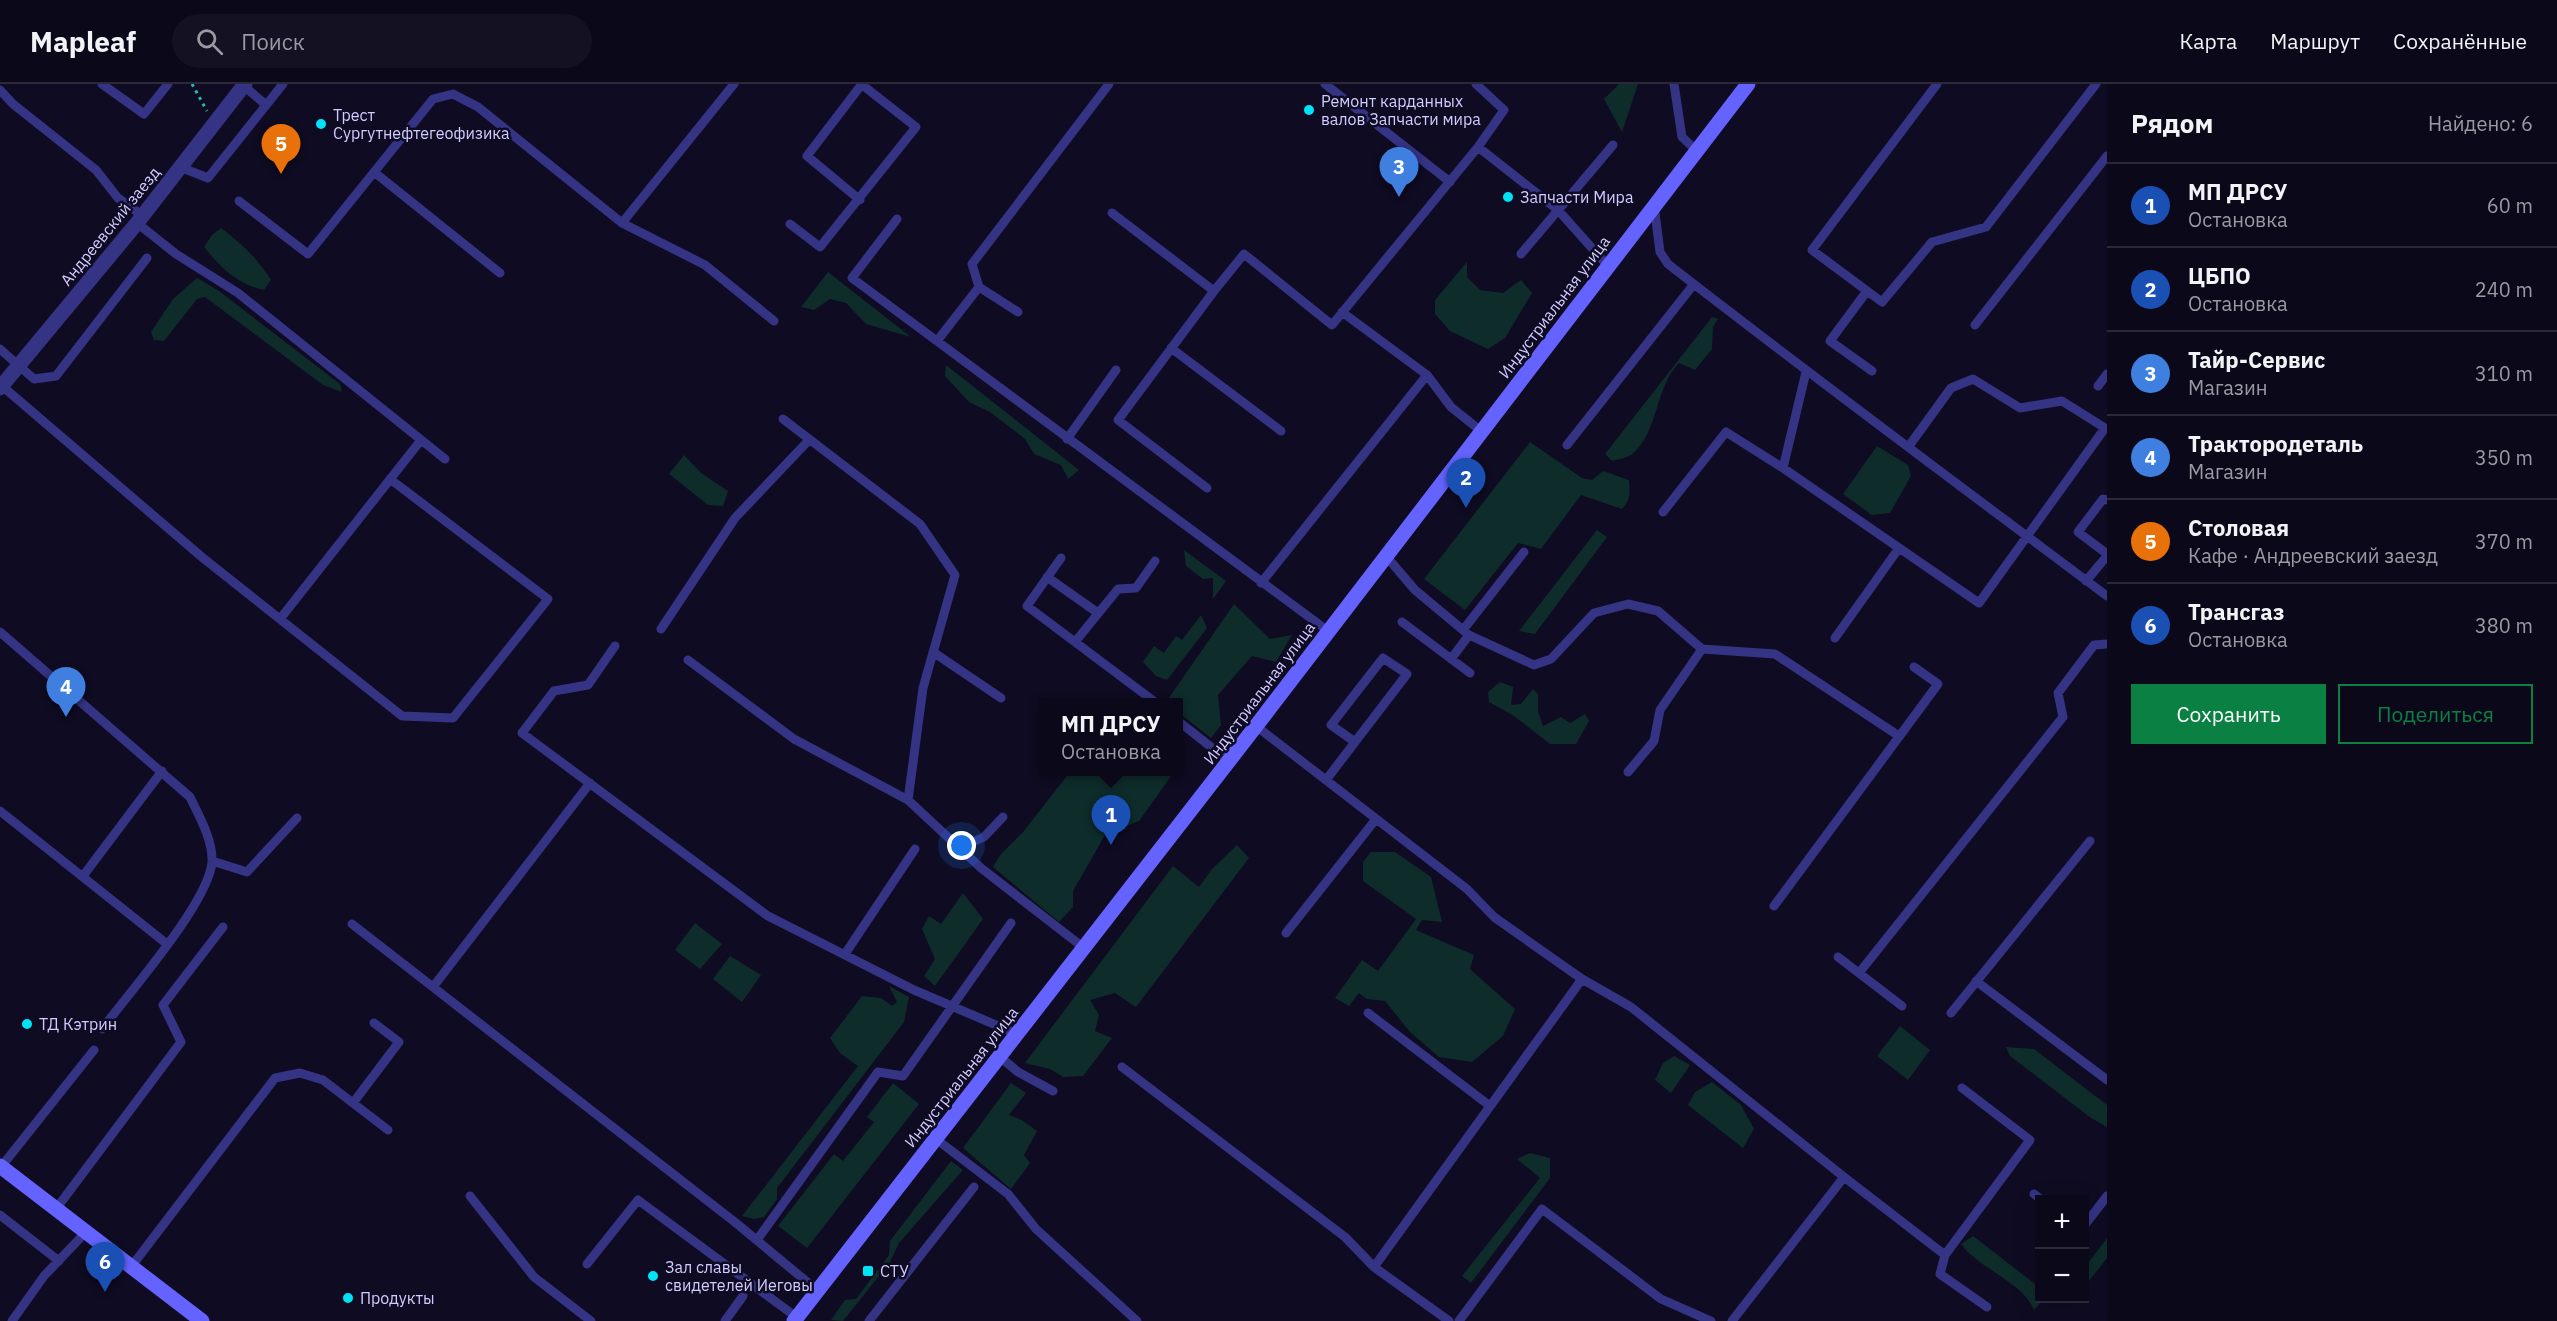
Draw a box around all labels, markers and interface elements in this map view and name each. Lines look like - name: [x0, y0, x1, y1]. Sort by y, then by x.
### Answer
- search box: [172, 14, 592, 68]
- text: Mapleaf: [30, 23, 136, 60]
- icon: search: [193, 25, 226, 58]
- text: Поиск: [241, 27, 305, 56]
- text: Карта: [2179, 27, 2237, 55]
- text: Маршрут: [2270, 27, 2360, 55]
- text: Сохранённые: [2393, 27, 2527, 55]
- place label: Ремонт карданных валов Запчасти мира: [1321, 91, 1481, 129]
- marker: Ремонт карданных валов Запчасти мира: [1302, 103, 1316, 117]
- place label: Трест Сургутнефтегеофизика: [333, 105, 510, 143]
- text: Рядом: [2131, 106, 2213, 140]
- text: Найдено: 6: [2428, 110, 2533, 137]
- marker: Трест Сургутнефтегеофизика: [314, 117, 328, 131]
- pin: 5: [262, 124, 300, 174]
- pin: 3: [1380, 147, 1418, 197]
- street label: Андреевский заезд: [56, 162, 164, 290]
- text: МП ДРСУ: [2188, 177, 2287, 206]
- place label: Запчасти Мира: [1520, 187, 1634, 207]
- marker: Запчасти Мира: [1501, 190, 1515, 204]
- text: 1: [2145, 192, 2157, 219]
- text: 60 m: [2487, 192, 2533, 219]
- text: Остановка: [2188, 206, 2288, 233]
- street label: Индустриальная улица: [1494, 232, 1614, 382]
- text: ЦБПО: [2188, 261, 2251, 290]
- text: 2: [2145, 276, 2157, 303]
- text: 240 m: [2475, 276, 2533, 303]
- text: Остановка: [2188, 290, 2288, 317]
- text: Тайр-Сервис: [2188, 345, 2325, 374]
- text: 3: [2145, 360, 2157, 387]
- text: 310 m: [2475, 360, 2533, 387]
- text: Магазин: [2188, 374, 2268, 401]
- text: Трактородеталь: [2188, 429, 2363, 458]
- text: 4: [2145, 444, 2157, 471]
- text: 350 m: [2475, 444, 2533, 471]
- pin: 2: [1446, 458, 1486, 508]
- text: Магазин: [2188, 458, 2268, 485]
- text: Столовая: [2188, 513, 2289, 542]
- text: 5: [2145, 528, 2157, 555]
- text: 370 m: [2475, 528, 2533, 555]
- text: Кафе · Андреевский заезд: [2188, 542, 2438, 569]
- text: Трансгаз: [2188, 597, 2284, 626]
- text: 6: [2145, 612, 2157, 639]
- text: 380 m: [2475, 612, 2533, 639]
- street label: Индустриальная улица: [1199, 618, 1319, 768]
- text: Остановка: [2188, 626, 2288, 653]
- pin: 4: [46, 668, 86, 717]
- button: Сохранить: [2131, 684, 2326, 744]
- button: Поделиться: [2338, 684, 2533, 744]
- popup: [1039, 698, 1183, 776]
- text: МП ДРСУ: [1061, 709, 1160, 738]
- text: Остановка: [1061, 738, 1161, 765]
- pin: 1: [1092, 796, 1130, 845]
- your location: [947, 831, 976, 860]
- street label: Индустриальная улица: [900, 1002, 1022, 1151]
- place label: ТД Кэтрин: [39, 1014, 117, 1034]
- marker: ТД Кэтрин: [20, 1017, 34, 1031]
- map controls: [2035, 1195, 2089, 1303]
- button: +: [2035, 1195, 2089, 1249]
- pin: 6: [86, 1242, 124, 1292]
- button: −: [2035, 1249, 2089, 1303]
- place label: Зал славы свидетелей Иеговы: [665, 1257, 813, 1295]
- place label: СТУ: [880, 1261, 909, 1281]
- marker: СТУ: [861, 1264, 875, 1278]
- marker: Зал славы свидетелей Иеговы: [646, 1269, 660, 1283]
- place label: Продукты: [360, 1288, 435, 1308]
- marker: Продукты: [341, 1291, 355, 1305]

